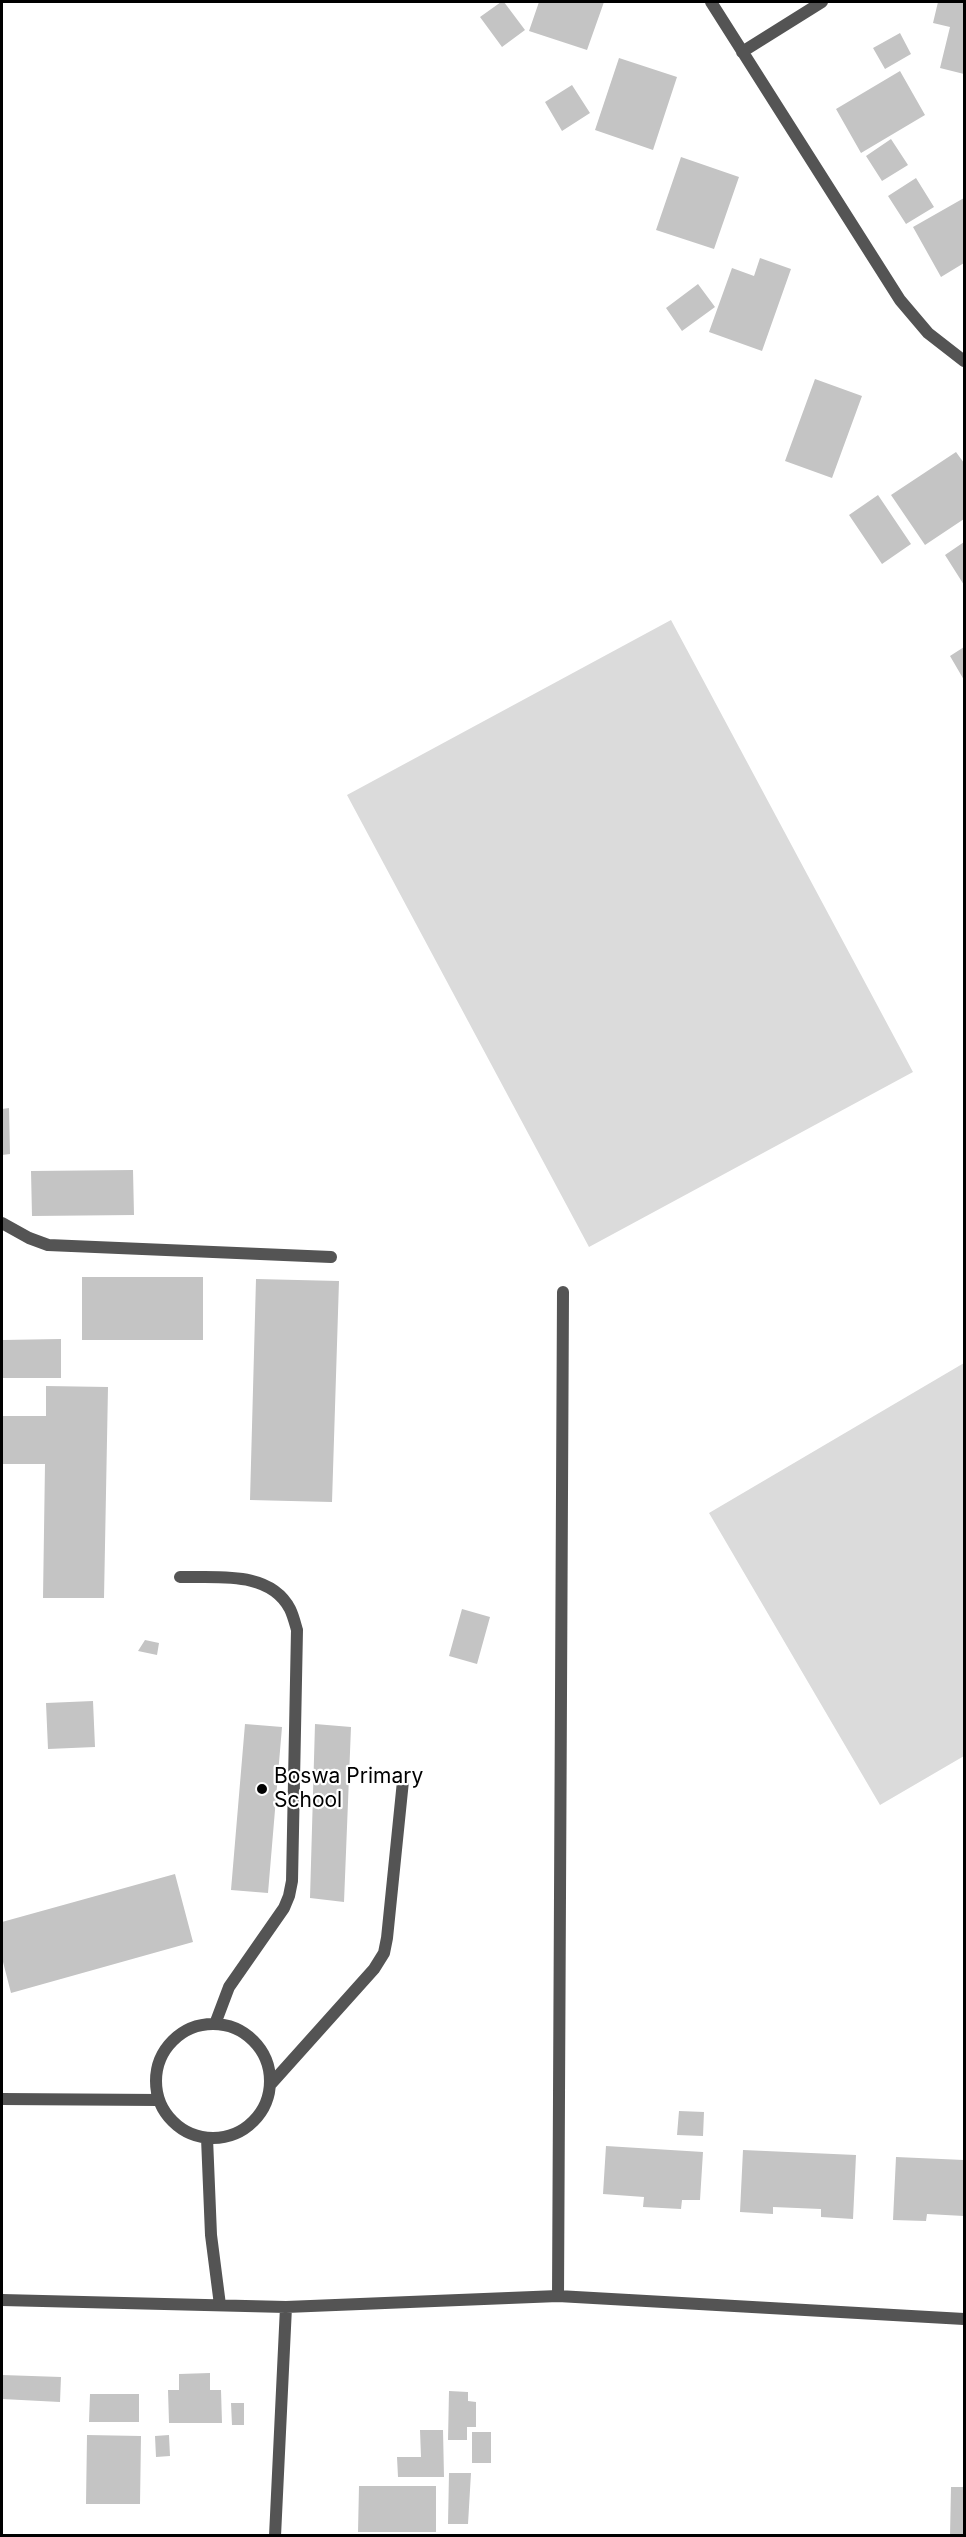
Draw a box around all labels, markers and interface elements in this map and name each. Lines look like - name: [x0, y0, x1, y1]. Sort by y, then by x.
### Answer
- place label: Boswa Primary School: [274, 1764, 423, 1814]
- marker: Boswa Primary School: [255, 1782, 269, 1796]

